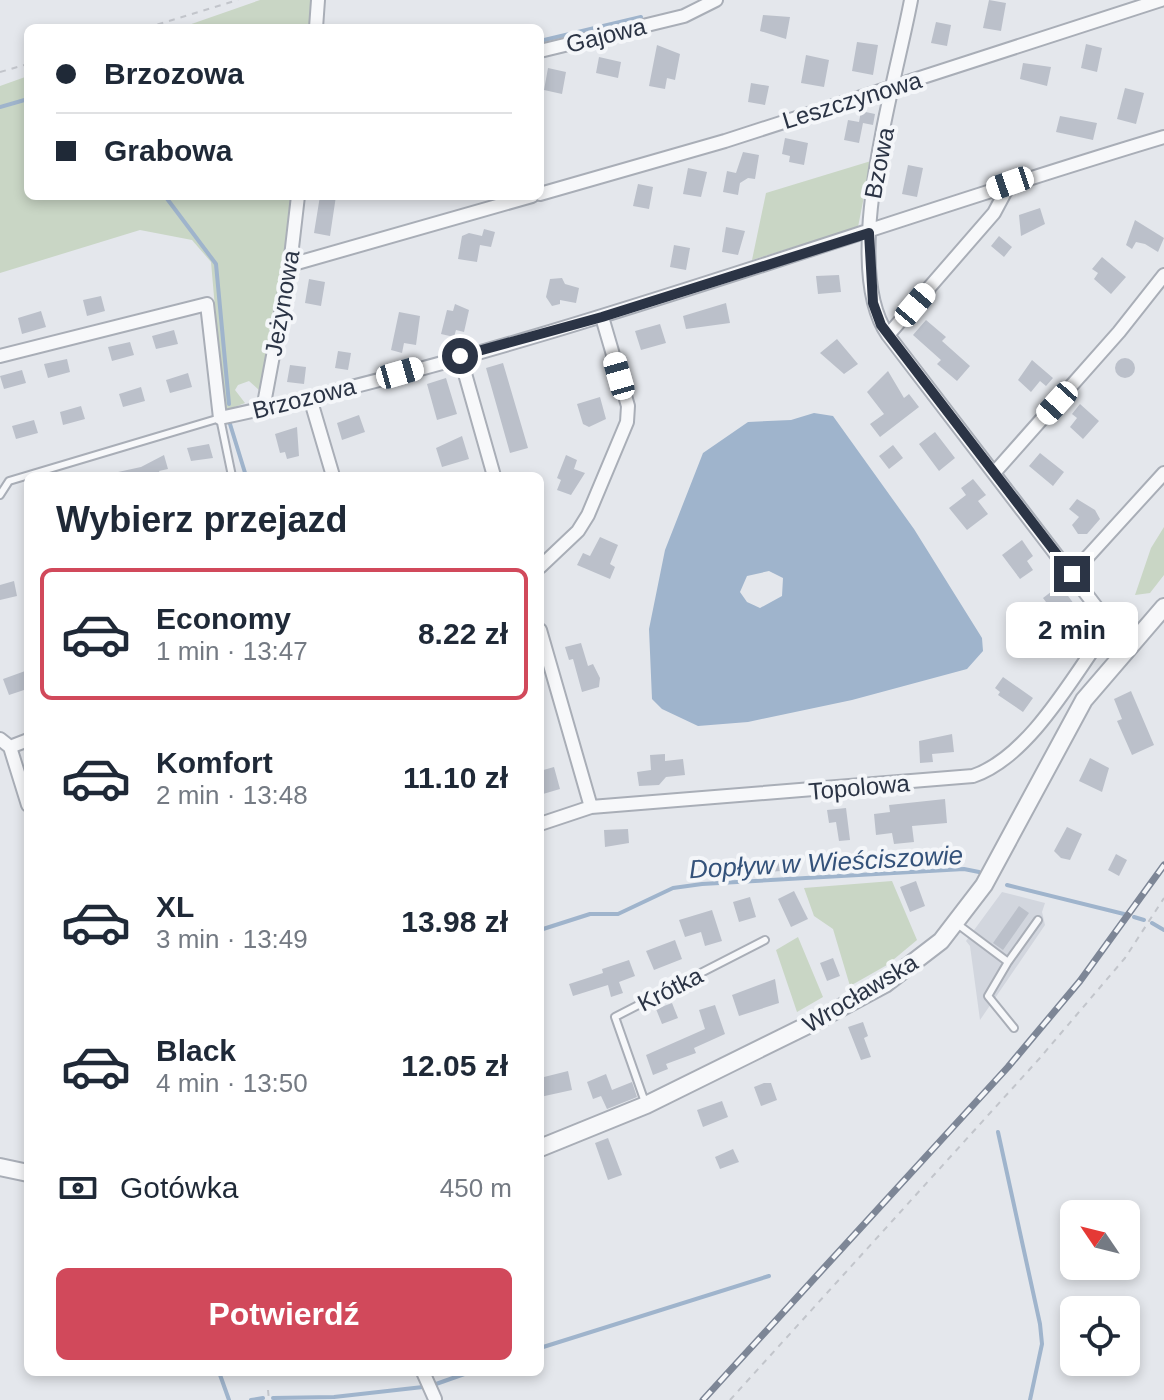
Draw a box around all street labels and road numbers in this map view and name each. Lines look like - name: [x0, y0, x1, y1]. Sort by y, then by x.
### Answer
- street label: Gajowa: [563, 12, 649, 58]
- street label: Leszczynowa: [779, 66, 925, 134]
- street label: Bzowa: [859, 124, 899, 201]
- street label: Jeżynowa: [259, 247, 305, 358]
- street label: Brzozowa: [250, 372, 359, 424]
- street label: Topolowa: [807, 769, 911, 805]
- street label: Wrocławska: [798, 948, 923, 1038]
- street label: Krótka: [633, 961, 708, 1017]

